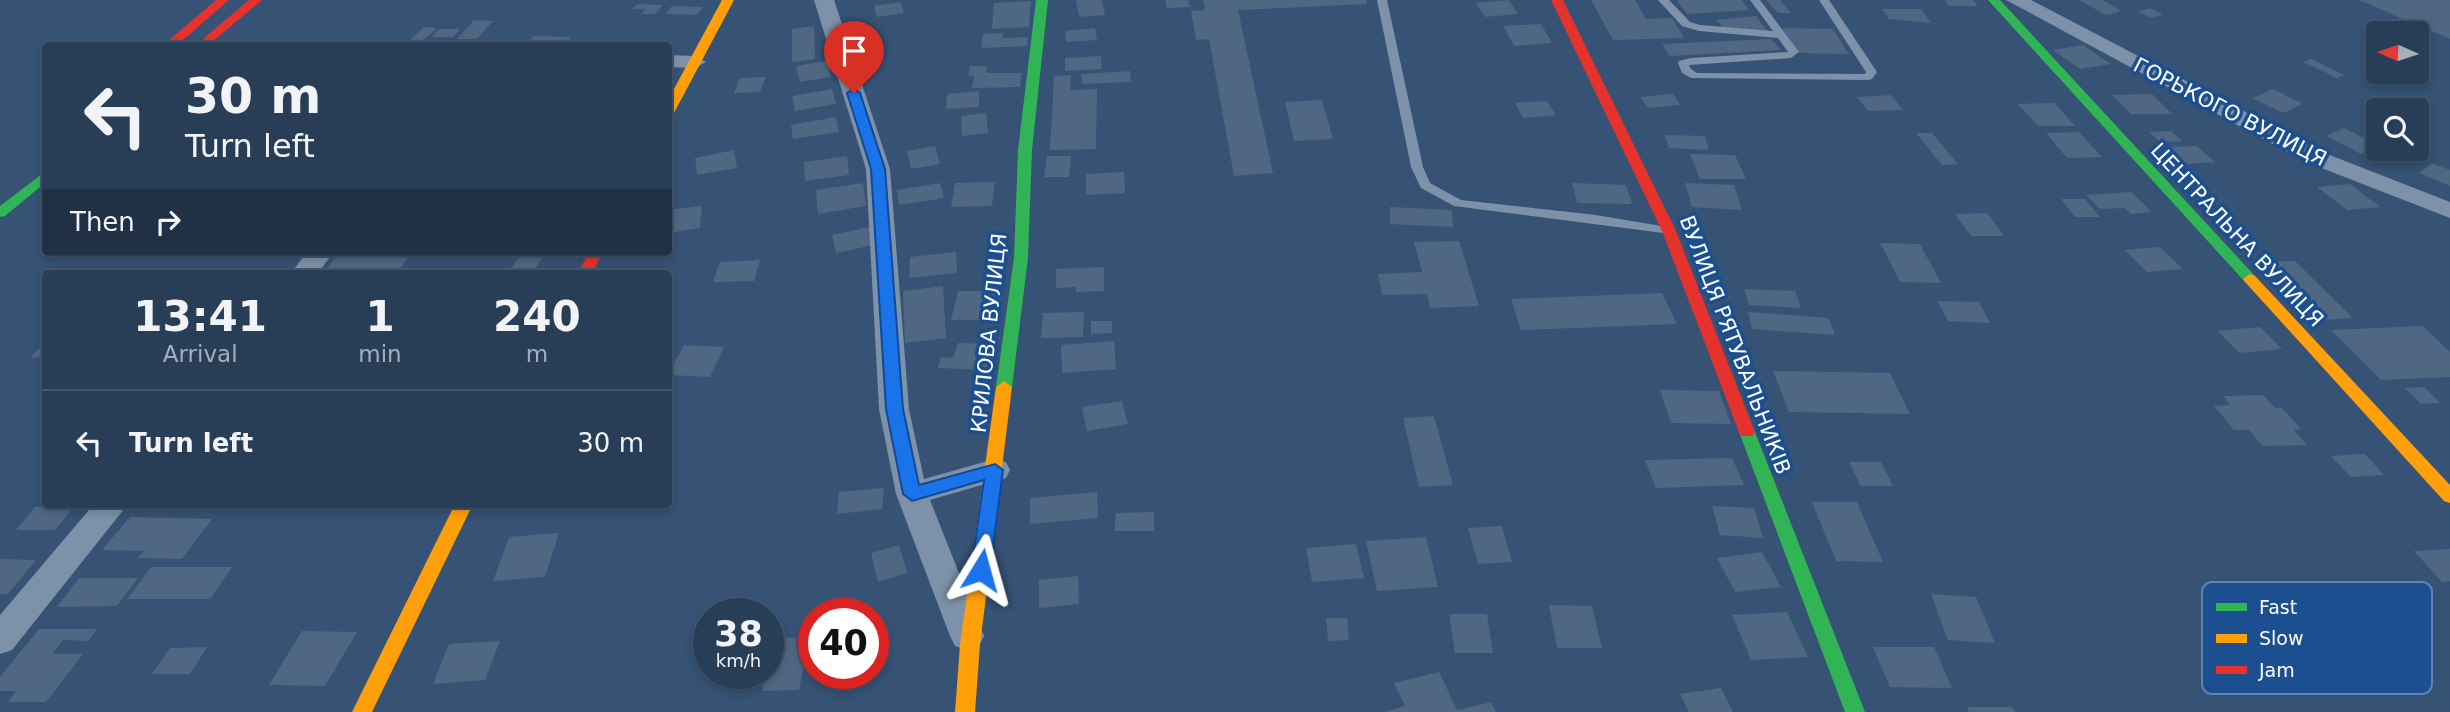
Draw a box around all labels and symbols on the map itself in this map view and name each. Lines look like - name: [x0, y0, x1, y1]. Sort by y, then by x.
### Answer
- pin: [824, 21, 884, 93]
- north arrow: [2366, 21, 2429, 84]
- street label: ГОРЬКОГО ВУЛИЦЯ: [2129, 53, 2331, 171]
- street label: ЦЕНТРАЛЬНА ВУЛИЦЯ: [2146, 138, 2328, 332]
- street label: ВУЛИЦЯ РЯТУВАЛЬНИКІВ: [1674, 212, 1796, 478]
- street label: КРИЛОВА ВУЛИЦЯ: [967, 232, 1011, 434]
- position arrow: [944, 533, 1018, 607]
- legend: [2202, 582, 2432, 694]
- text: Fast: [2259, 596, 2297, 618]
- speed limit sign: 40: [798, 598, 889, 689]
- text: Slow: [2259, 627, 2304, 649]
- text: Jam: [2258, 659, 2295, 681]

